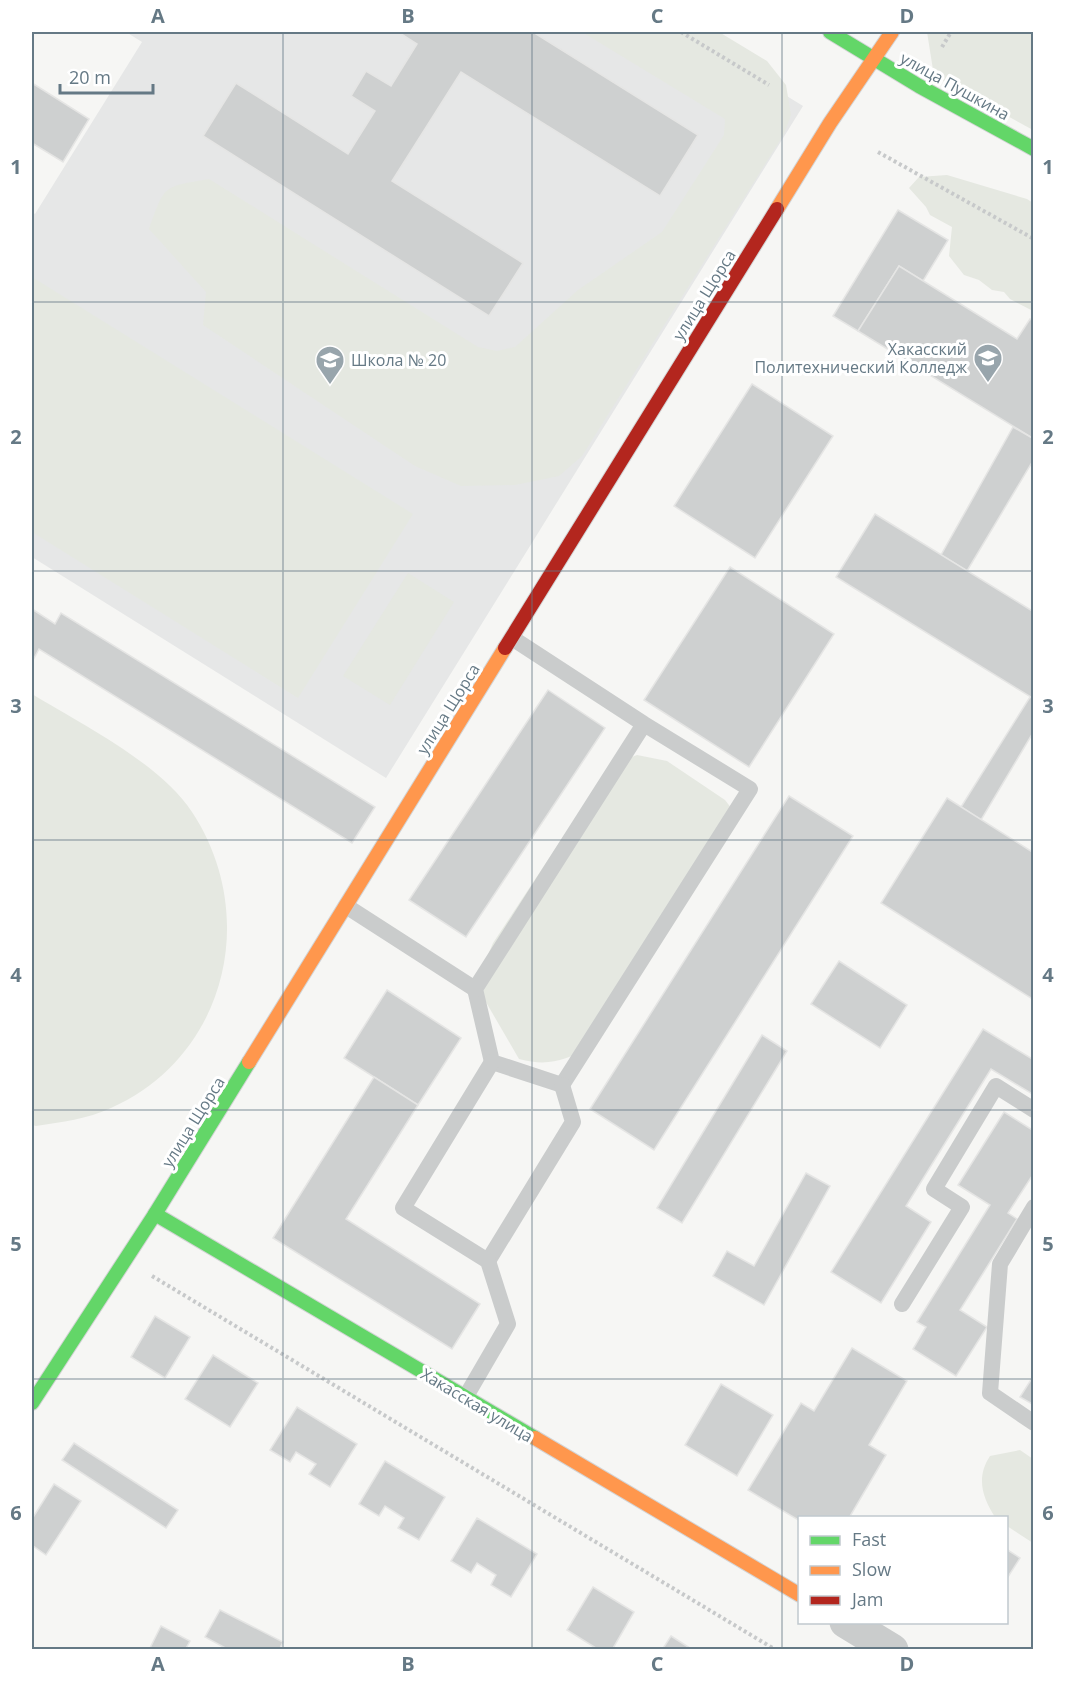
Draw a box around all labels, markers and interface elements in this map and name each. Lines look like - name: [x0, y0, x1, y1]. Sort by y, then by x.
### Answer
- text: A: [151, 2, 165, 29]
- text: B: [401, 2, 415, 29]
- text: C: [651, 2, 664, 29]
- text: D: [900, 2, 914, 29]
- street label: улица Пушкина: [896, 47, 1014, 125]
- scale bar: [60, 57, 153, 95]
- text: 20 m: [69, 65, 111, 89]
- text: 1: [10, 153, 22, 180]
- text: 1: [1042, 153, 1054, 180]
- street label: улица Щорса: [667, 246, 741, 344]
- place label: Хакасский Политехнический Колледж: [754, 338, 967, 378]
- school or university icon: Хакасский Политехнический Колледж: [972, 342, 1004, 384]
- school or university icon: Школа № 20: [314, 344, 346, 386]
- place label: Школа № 20: [351, 349, 446, 371]
- text: 2: [10, 423, 22, 450]
- text: 2: [1042, 423, 1054, 450]
- street label: улица Щорса: [411, 660, 485, 758]
- text: 3: [10, 692, 22, 719]
- text: 3: [1042, 692, 1054, 719]
- text: 4: [10, 961, 22, 988]
- text: 4: [1042, 961, 1054, 988]
- street label: улица Щорса: [156, 1073, 230, 1171]
- text: 5: [10, 1230, 22, 1257]
- text: 5: [1042, 1230, 1054, 1257]
- street label: Хакасская улица: [417, 1363, 537, 1447]
- text: 6: [10, 1499, 22, 1526]
- text: 6: [1042, 1499, 1054, 1526]
- legend: [798, 1516, 1008, 1624]
- text: Fast: [852, 1527, 886, 1551]
- text: Slow: [852, 1557, 891, 1581]
- text: Jam: [850, 1587, 884, 1611]
- text: A: [151, 1650, 165, 1677]
- text: B: [401, 1650, 415, 1677]
- text: C: [651, 1650, 664, 1677]
- text: D: [900, 1650, 914, 1677]

